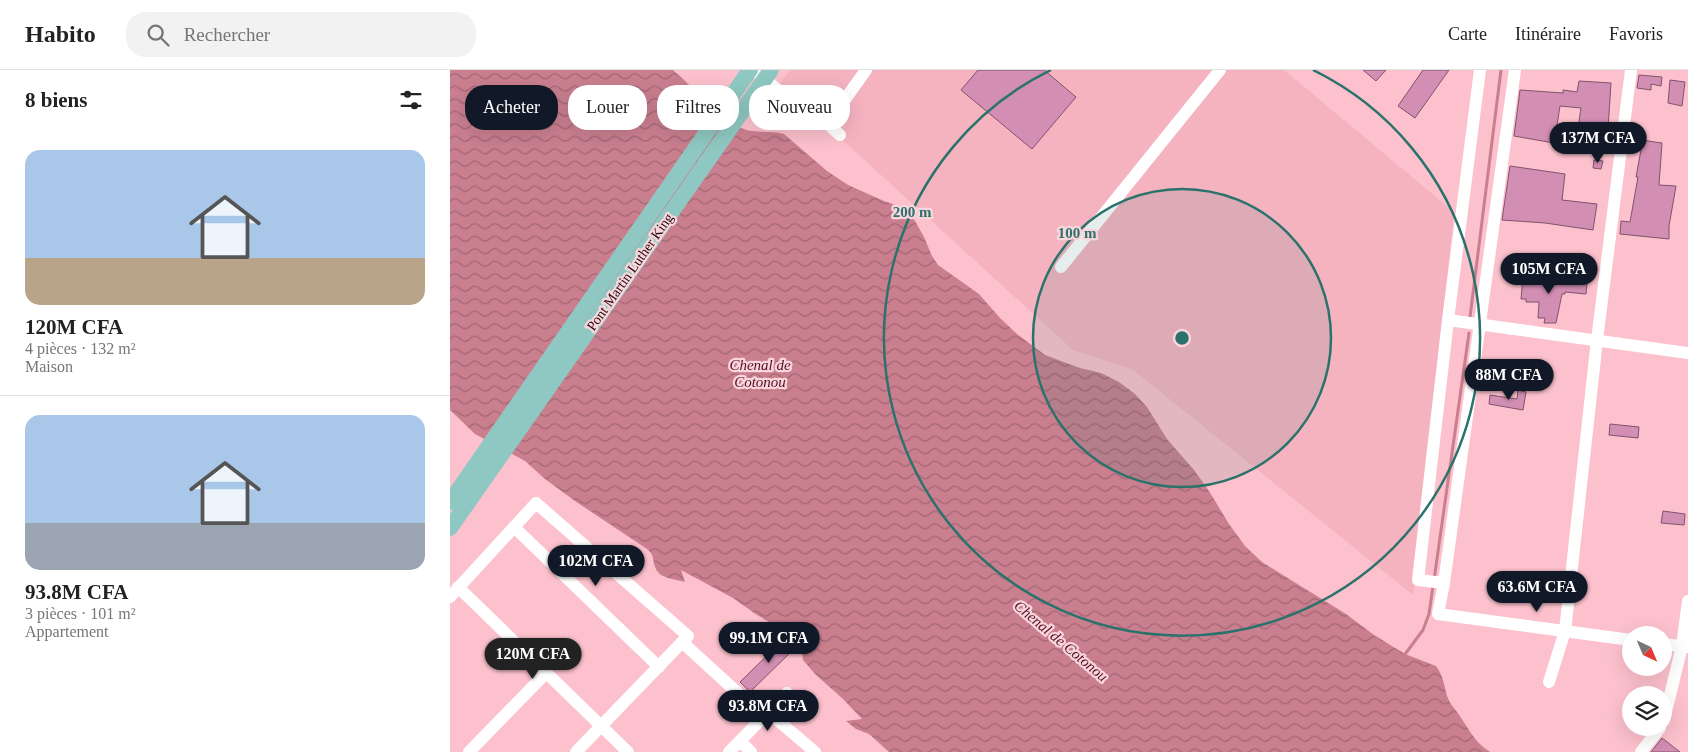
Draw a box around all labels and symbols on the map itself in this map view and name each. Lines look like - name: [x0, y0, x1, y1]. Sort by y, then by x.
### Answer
- pin: 137M CFA: [1546, 122, 1650, 164]
- text: 200 m: [893, 204, 932, 220]
- street label: Pont Martin Luther King: [584, 211, 676, 333]
- text: 100 m: [1058, 225, 1097, 241]
- pin: 105M CFA: [1497, 252, 1601, 295]
- centre of rings: [1173, 329, 1191, 347]
- water label: Chenal de Cotonou: [729, 357, 791, 390]
- pin: 88M CFA: [1463, 358, 1555, 401]
- pin: 102M CFA: [544, 544, 648, 587]
- pin: 63.6M CFA: [1480, 570, 1594, 613]
- water label: Chenal de Cotonou: [1011, 597, 1111, 685]
- pin: 99.1M CFA: [712, 622, 826, 664]
- north arrow: [1622, 626, 1672, 676]
- pin: 120M CFA: [481, 638, 585, 680]
- pin: 93.8M CFA: [711, 690, 825, 732]

